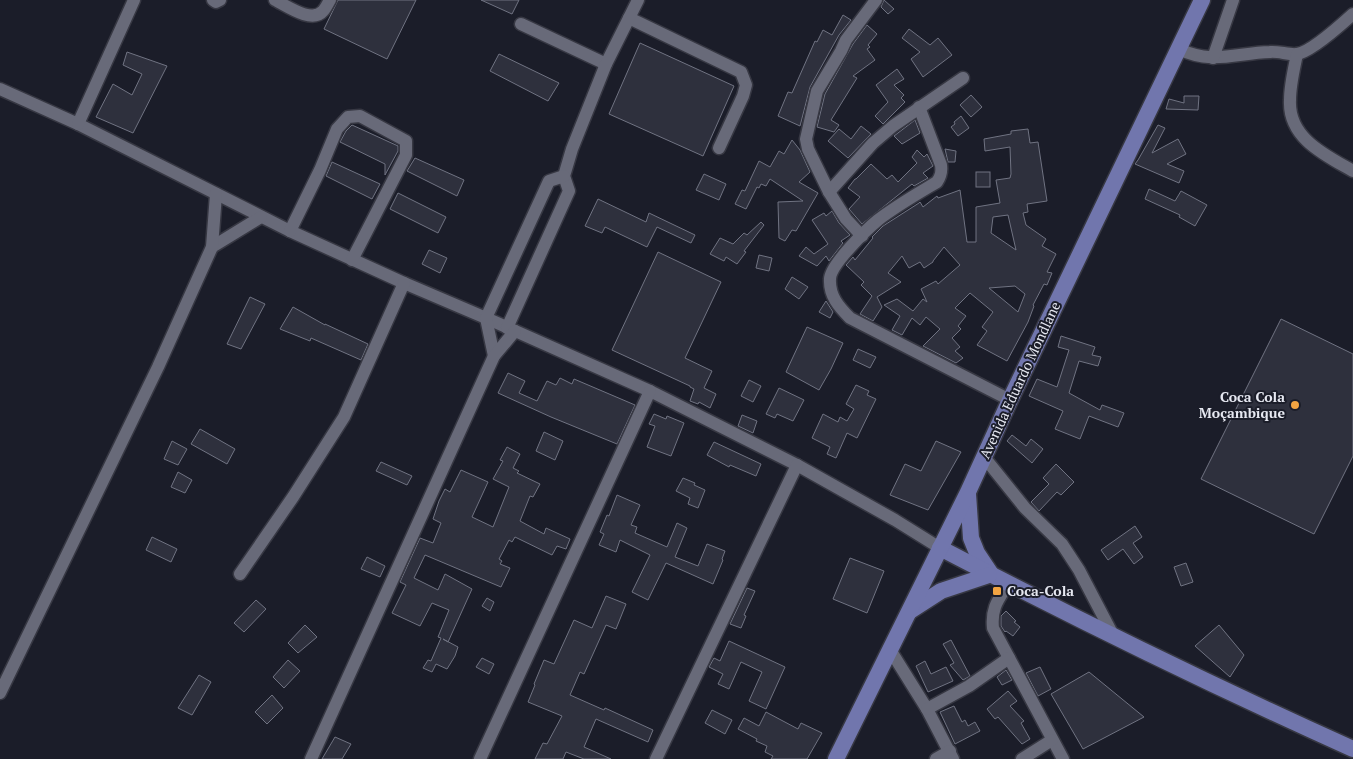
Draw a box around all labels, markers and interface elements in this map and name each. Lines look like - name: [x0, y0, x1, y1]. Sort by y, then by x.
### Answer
- street label: Avenida Eduardo Mondlane: [975, 298, 1064, 461]
- place label: Coca Cola Moçambique: [1199, 387, 1285, 422]
- marker: Coca Cola Moçambique: [1289, 399, 1301, 411]
- place label: Coca-Cola: [1007, 581, 1074, 600]
- marker: Coca-Cola: [991, 585, 1003, 597]

